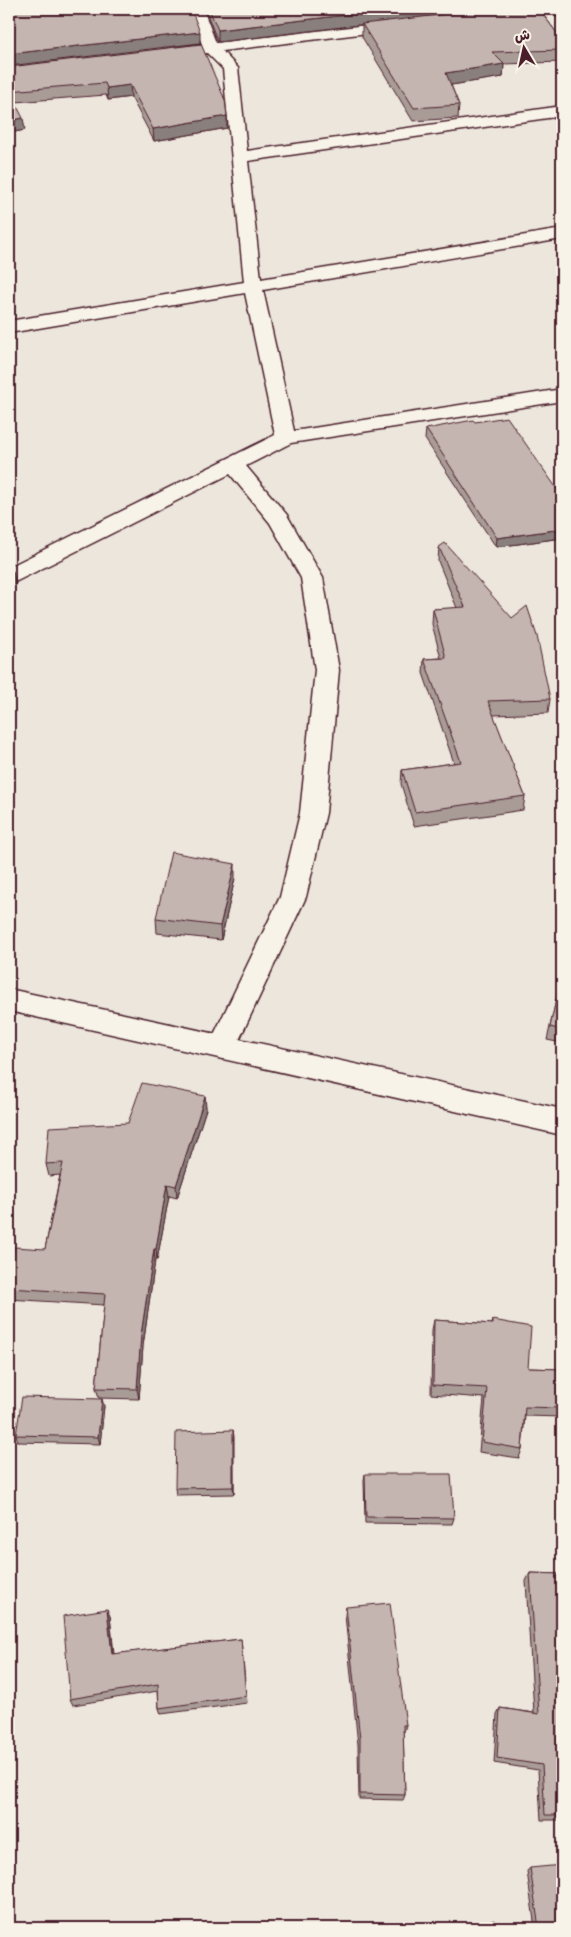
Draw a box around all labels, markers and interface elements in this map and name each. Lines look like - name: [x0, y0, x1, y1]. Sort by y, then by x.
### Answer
- north arrow: [498, 22, 548, 72]
- text: ش: [513, 26, 531, 46]

